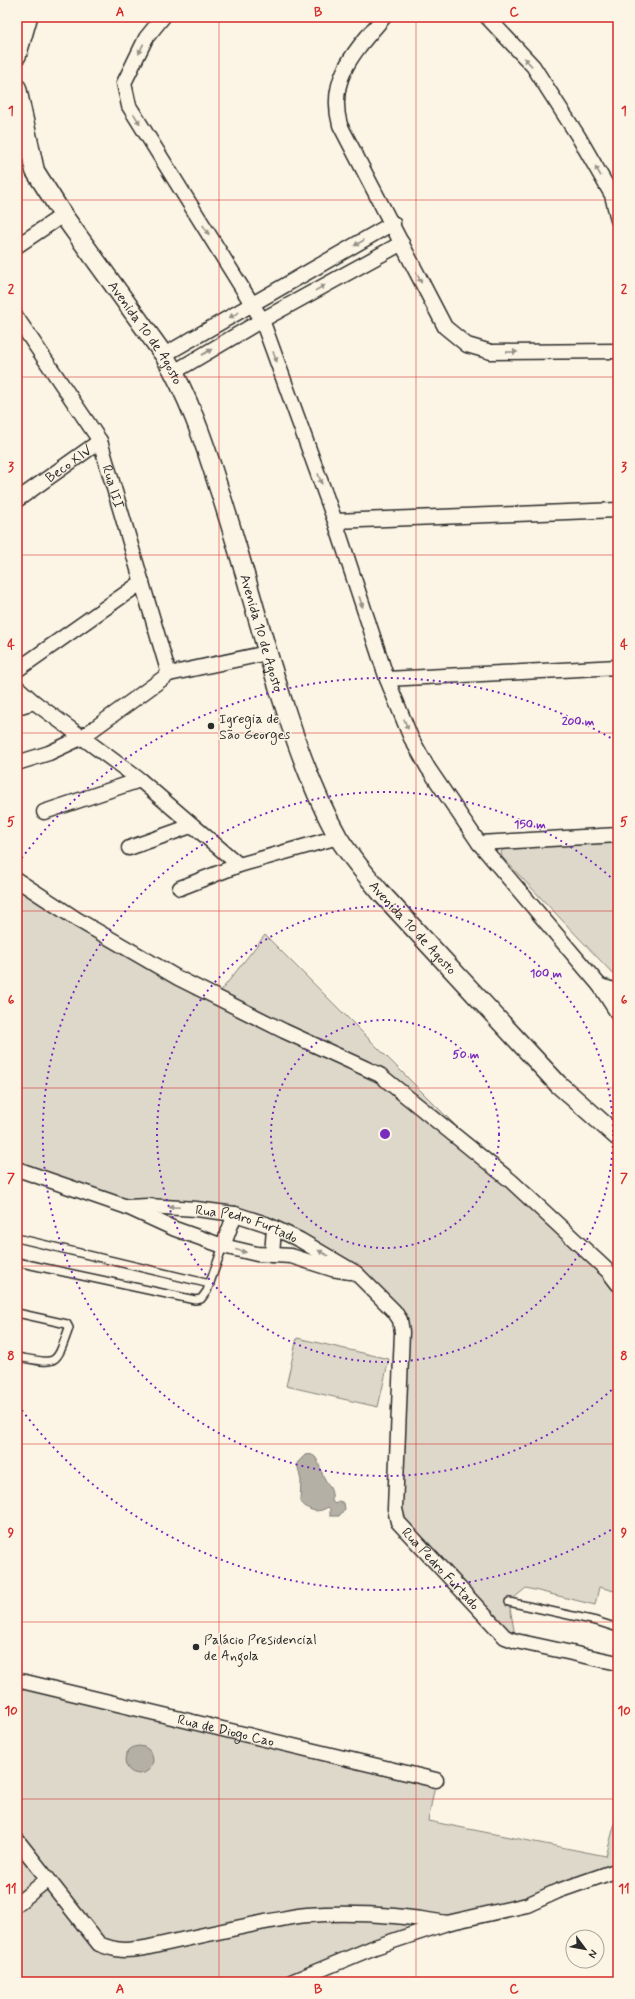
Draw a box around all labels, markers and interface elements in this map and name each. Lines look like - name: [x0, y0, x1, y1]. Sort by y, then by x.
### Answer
- text: A: [116, 4, 124, 21]
- text: B: [314, 4, 323, 21]
- text: C: [509, 4, 519, 21]
- one-way arrow: [138, 43, 144, 54]
- one-way arrow: [524, 57, 533, 66]
- text: 1: [8, 103, 14, 120]
- text: 1: [621, 103, 627, 120]
- one-way arrow: [133, 114, 141, 125]
- one-way arrow: [595, 165, 601, 177]
- one-way arrow: [202, 224, 210, 235]
- one-way arrow: [353, 239, 365, 246]
- one-way arrow: [416, 272, 422, 284]
- street label: Avenida 10 de Agosto: [104, 278, 186, 388]
- text: 2: [8, 281, 15, 298]
- text: 2: [621, 281, 628, 298]
- one-way arrow: [315, 285, 326, 291]
- one-way arrow: [228, 311, 240, 318]
- one-way arrow: [201, 349, 213, 356]
- one-way arrow: [506, 349, 519, 355]
- one-way arrow: [273, 351, 279, 363]
- street label: Beco XIV: [42, 442, 96, 487]
- text: 3: [8, 459, 14, 476]
- text: 3: [621, 459, 627, 476]
- street label: Rua III: [98, 463, 128, 511]
- one-way arrow: [317, 473, 323, 485]
- street label: Avenida 10 de Agosto: [235, 572, 287, 694]
- one-way arrow: [359, 597, 365, 609]
- text: 4: [7, 637, 15, 654]
- text: 4: [620, 637, 628, 654]
- place label: Igregia de São Georges: [219, 710, 290, 745]
- text: 200 m: [562, 714, 595, 730]
- one-way arrow: [403, 719, 409, 731]
- marker: Igregia de São Georges: [206, 721, 216, 731]
- text: 5: [7, 814, 15, 831]
- text: 5: [620, 814, 628, 831]
- text: 150 m: [514, 817, 546, 833]
- street label: Avenida 10 de Agosto: [365, 877, 460, 979]
- text: 100 m: [530, 966, 563, 982]
- text: 6: [8, 992, 15, 1009]
- text: 6: [621, 992, 628, 1009]
- text: 50 m: [453, 1047, 480, 1063]
- centre of rings: [378, 1127, 392, 1141]
- text: 7: [7, 1170, 15, 1187]
- text: 7: [620, 1170, 628, 1187]
- street label: Rua Pedro Furtado: [194, 1201, 300, 1248]
- one-way arrow: [167, 1204, 180, 1210]
- one-way arrow: [236, 1248, 248, 1254]
- one-way arrow: [317, 1249, 329, 1256]
- text: 8: [7, 1348, 15, 1365]
- text: 8: [620, 1348, 628, 1365]
- street label: Rua Pedro Furtado: [397, 1524, 483, 1614]
- text: 9: [8, 1525, 15, 1542]
- text: 9: [621, 1525, 628, 1542]
- place label: Palácio Presidencial de Angola: [204, 1631, 317, 1667]
- marker: Palácio Presidencial de Angola: [191, 1642, 201, 1652]
- text: 10: [4, 1703, 18, 1720]
- text: 10: [617, 1703, 631, 1720]
- street label: Rua de Diogo Cao: [176, 1711, 276, 1751]
- text: 11: [5, 1881, 17, 1898]
- text: 11: [618, 1881, 630, 1898]
- north arrow: [565, 1929, 605, 1969]
- text: N: [585, 1947, 601, 1961]
- text: A: [116, 1981, 124, 1998]
- text: B: [314, 1981, 323, 1998]
- text: C: [509, 1981, 519, 1998]

